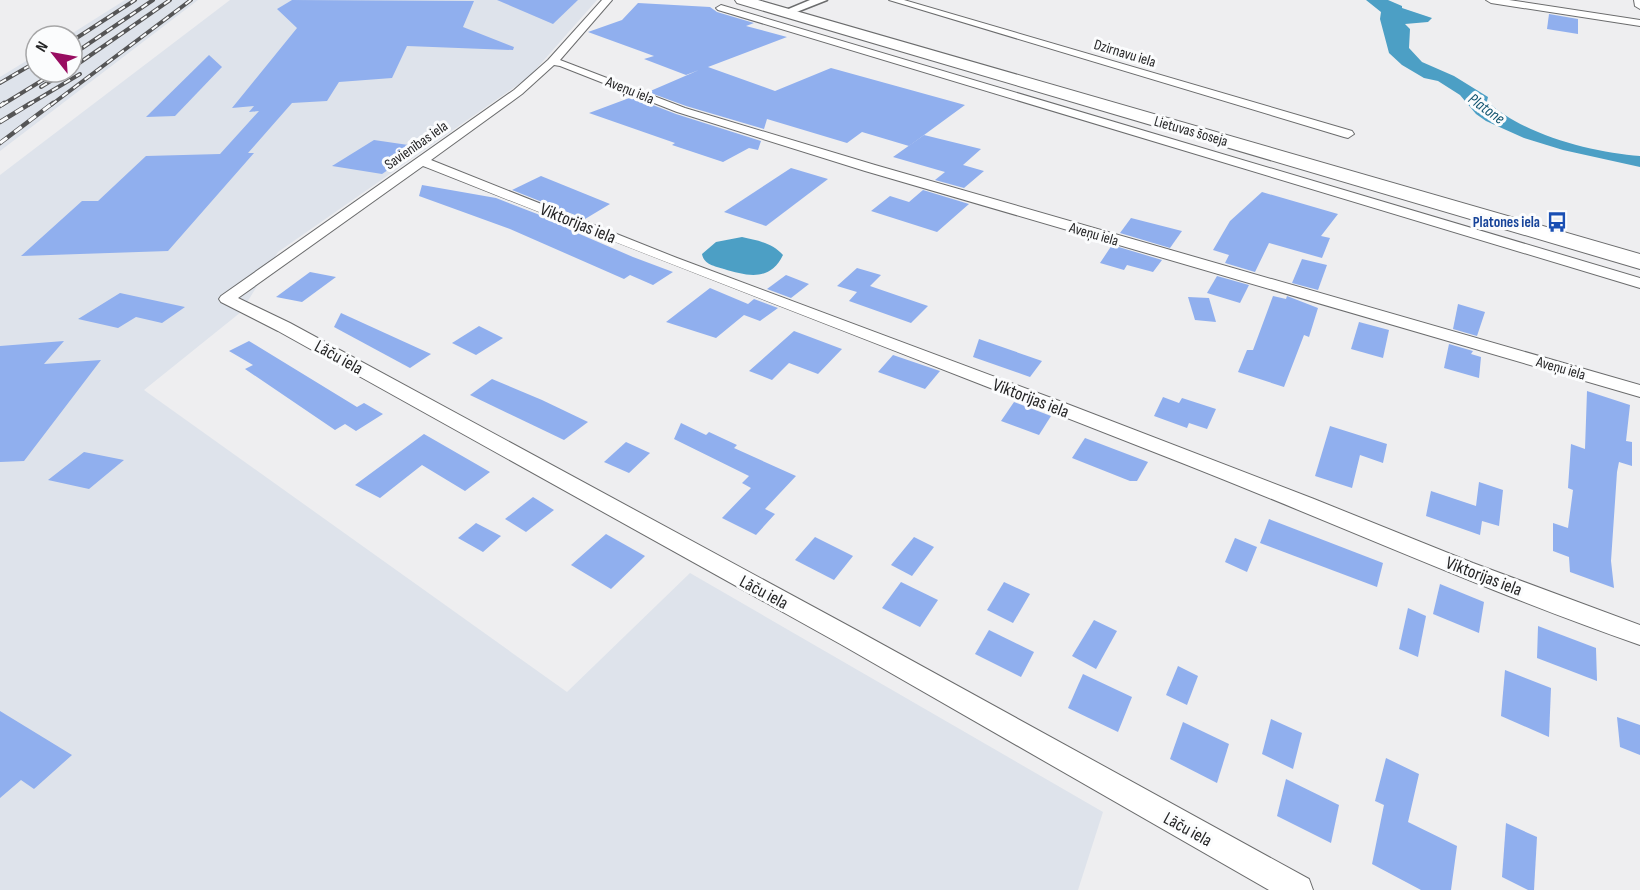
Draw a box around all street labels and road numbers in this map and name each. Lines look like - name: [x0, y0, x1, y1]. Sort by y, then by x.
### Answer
- street label: Dzirnavu iela: [1092, 35, 1158, 72]
- street label: Aveņu iela: [602, 72, 657, 109]
- street label: Lietuvas šoseja: [1152, 112, 1230, 151]
- street label: Savienības iela: [381, 117, 452, 174]
- street label: Viktorijas iela: [537, 199, 619, 248]
- street label: Aveņu iela: [1066, 218, 1121, 251]
- street label: Lāču iela: [311, 336, 367, 379]
- street label: Aveņu iela: [1533, 352, 1588, 385]
- street label: Viktorijas iela: [990, 374, 1072, 423]
- street label: Viktorijas iela: [1443, 552, 1525, 601]
- street label: Lāču iela: [736, 571, 792, 614]
- street label: Lāču iela: [1160, 808, 1216, 851]

